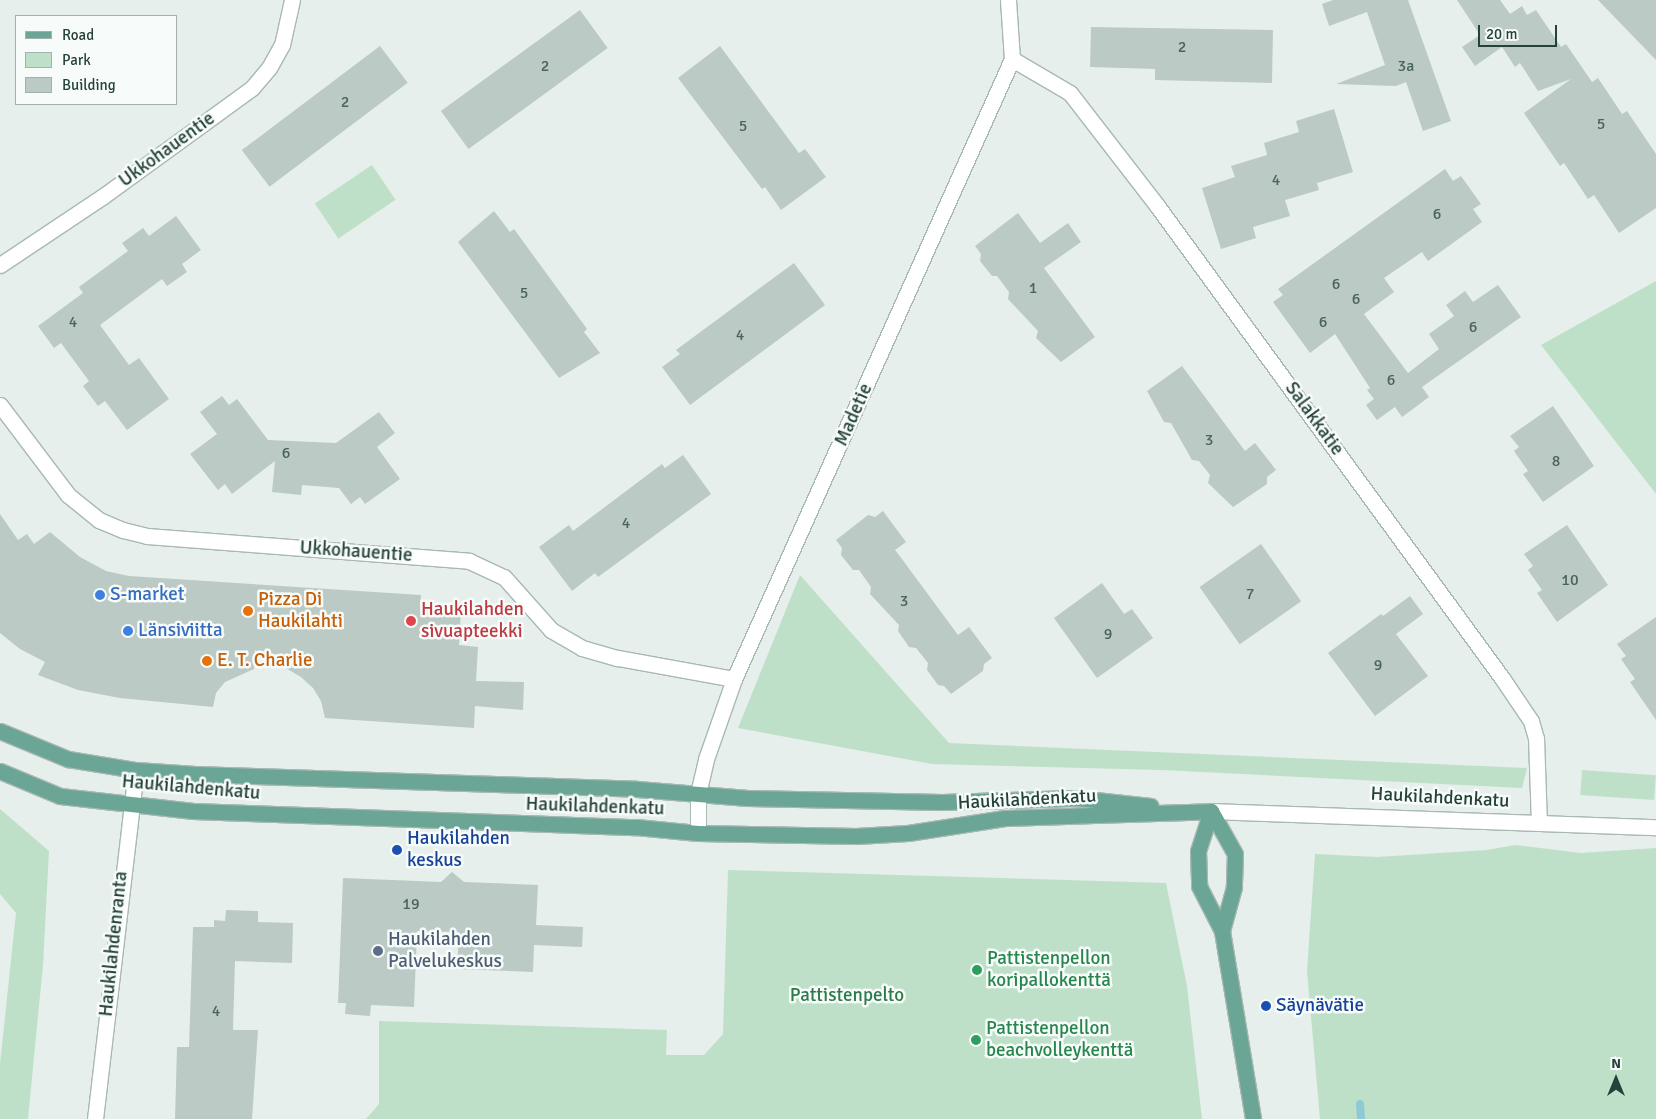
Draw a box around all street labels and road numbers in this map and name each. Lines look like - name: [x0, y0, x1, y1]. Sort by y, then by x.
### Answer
- street label: Ukkohauentie: [115, 108, 219, 192]
- street label: Salakkatie: [1280, 378, 1348, 460]
- street label: Madetie: [830, 380, 878, 450]
- street label: Ukkohauentie: [299, 537, 413, 567]
- street label: Haukilahdenkatu: [121, 771, 261, 805]
- street label: Haukilahdenkatu: [1370, 783, 1510, 813]
- street label: Haukilahdenkatu: [957, 785, 1097, 815]
- street label: Haukilahdenkatu: [525, 793, 665, 821]
- street label: Haukilahdenranta: [95, 870, 133, 1018]

